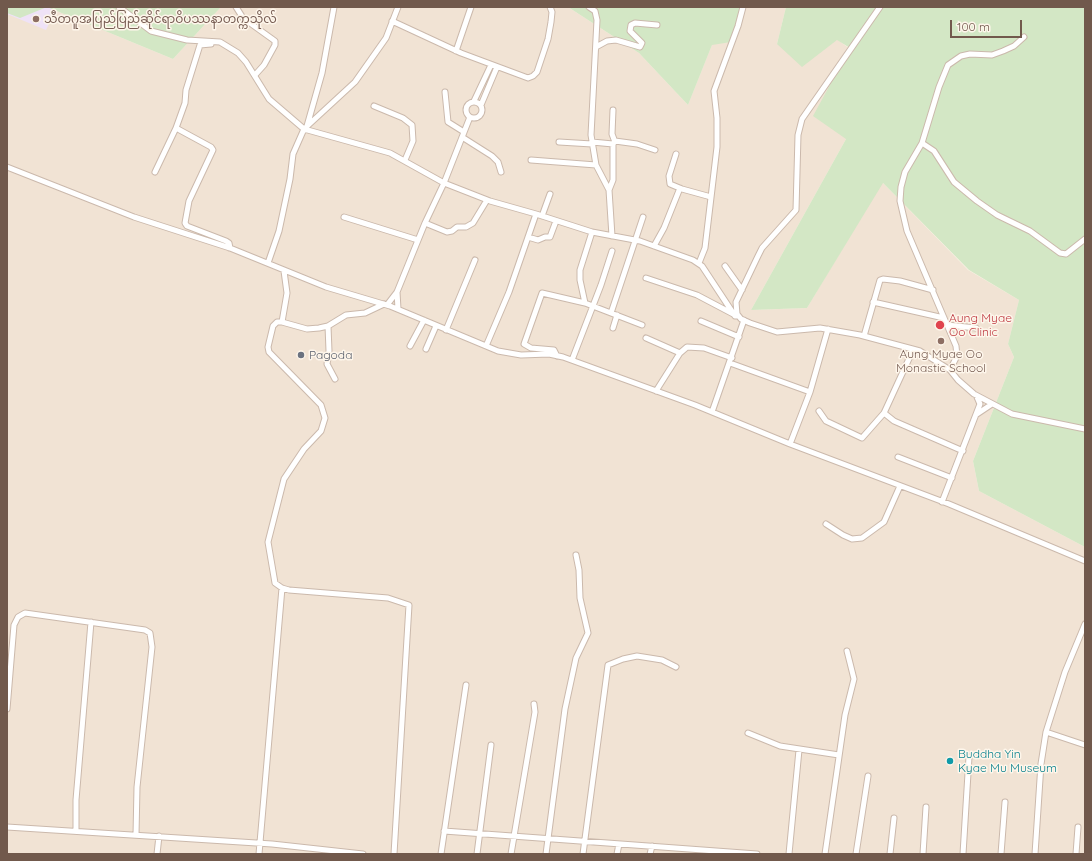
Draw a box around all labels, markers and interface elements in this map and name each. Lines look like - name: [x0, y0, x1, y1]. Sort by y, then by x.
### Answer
- place label: သီတဂူအပြည်ပြည်ဆိုင်ရာဝိပဿနာတက္ကသိုလ်: [44, 12, 277, 26]
- scale bar: [952, 12, 1024, 38]
- marker: သီတဂူအပြည်ပြည်ဆိုင်ရာဝိပဿနာတက္ကသိုလ်: [31, 14, 41, 24]
- text: 100 m: [957, 19, 990, 34]
- place label: Aung Myae Oo Clinic: [949, 311, 1012, 339]
- marker: Aung Myae Oo Clinic: [934, 319, 946, 331]
- marker: Aung Myae Oo Monastic School: [936, 336, 946, 346]
- place label: Aung Myae Oo Monastic School: [896, 347, 986, 375]
- place label: Pagoda: [309, 348, 352, 362]
- marker: Pagoda: [296, 350, 306, 360]
- place label: Buddha Yin Kyae Mu Museum: [958, 747, 1057, 775]
- marker: Buddha Yin Kyae Mu Museum: [945, 756, 955, 766]

